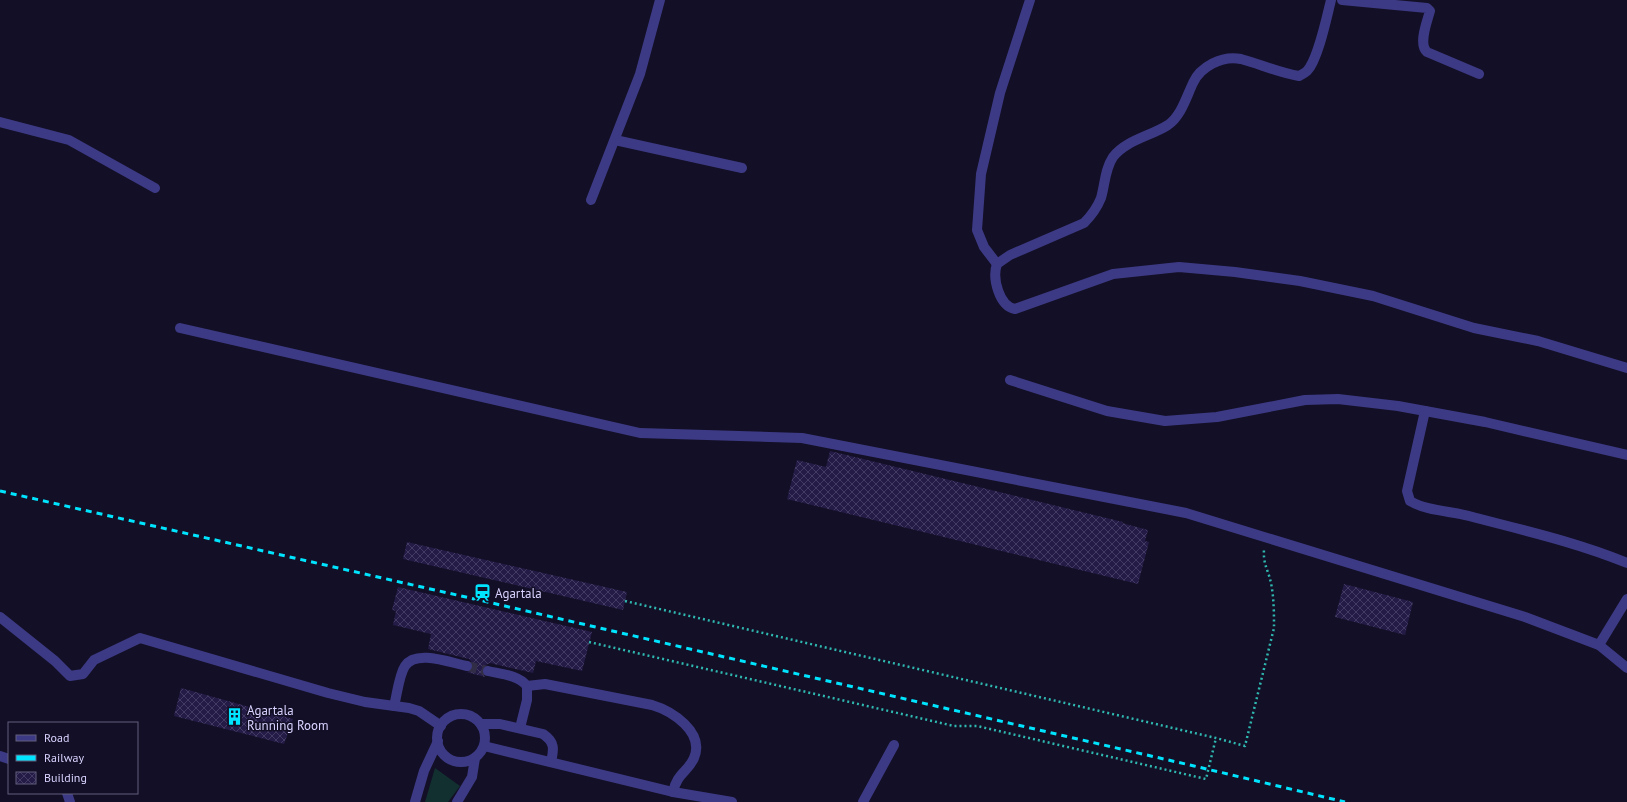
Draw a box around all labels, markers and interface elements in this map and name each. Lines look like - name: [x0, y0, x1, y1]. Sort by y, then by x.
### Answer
- station icon: Agartala: [472, 583, 492, 603]
- place label: Agartala: [495, 585, 542, 602]
- place label: Agartala Running Room: [247, 702, 328, 734]
- building icon: Agartala Running Room: [224, 707, 244, 727]
- legend: [8, 722, 138, 794]
- text: Road: [44, 730, 69, 745]
- text: Railway: [44, 750, 84, 765]
- text: Building: [44, 770, 87, 785]

